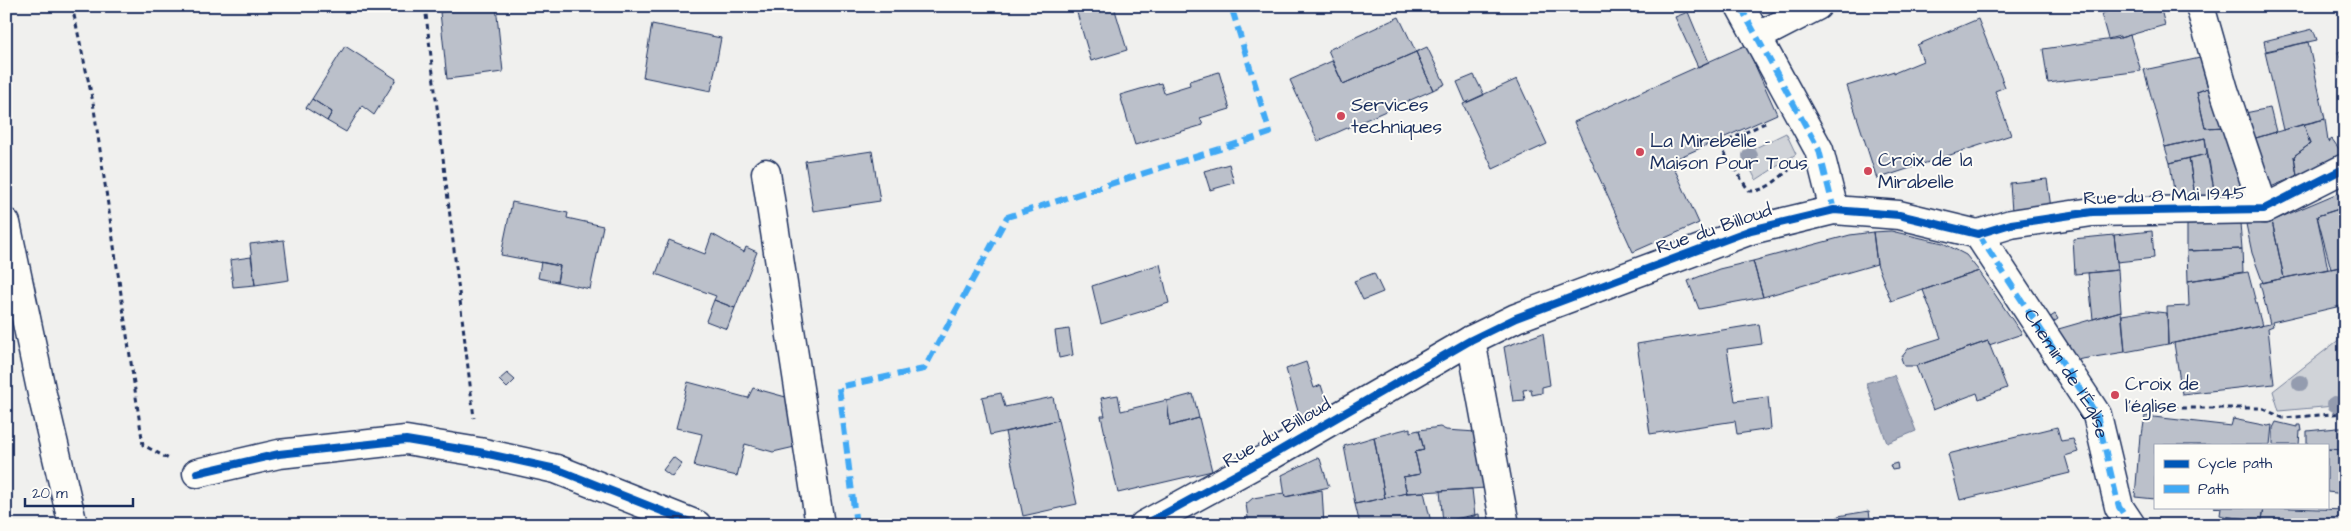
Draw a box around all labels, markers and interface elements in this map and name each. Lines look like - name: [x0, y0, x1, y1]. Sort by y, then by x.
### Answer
- place label: Services techniques: [1351, 92, 1442, 141]
- marker: Services techniques: [1335, 110, 1347, 122]
- place label: La Mirebelle - Maison Pour Tous: [1650, 128, 1808, 177]
- marker: La Mirebelle - Maison Pour Tous: [1634, 146, 1646, 158]
- place label: Croix de la Mirabelle: [1878, 147, 1973, 196]
- marker: Croix de la Mirabelle: [1862, 165, 1874, 177]
- street label: Rue du 8 Mai 1945: [2083, 180, 2248, 212]
- street label: Rue du Billoud: [1653, 197, 1776, 261]
- street label: Chemin de l'Église: [2017, 303, 2116, 441]
- place label: Croix de l'église: [2125, 371, 2199, 421]
- marker: Croix de l'église: [2109, 389, 2121, 401]
- street label: Rue du Billoud: [1218, 391, 1336, 475]
- legend: [2154, 444, 2328, 508]
- text: Cycle path: [2198, 453, 2273, 475]
- scale bar: [25, 476, 132, 508]
- text: Path: [2198, 479, 2229, 500]
- text: 20 m: [32, 483, 68, 504]

